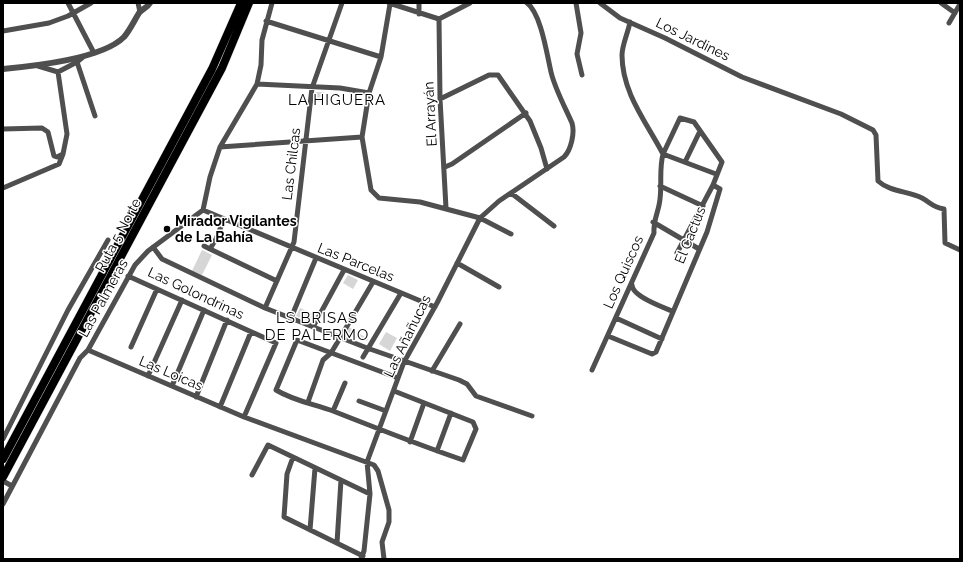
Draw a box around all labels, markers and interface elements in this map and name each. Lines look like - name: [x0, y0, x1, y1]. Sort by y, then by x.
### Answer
- street label: Los Jardines: [653, 14, 733, 64]
- street label: El Arrayán: [420, 81, 440, 147]
- district label: LA HIGUERA: [288, 91, 386, 109]
- street label: Las Chilcas: [279, 127, 303, 201]
- street label: Ruta 5 Norte: [92, 195, 144, 275]
- street label: El Cactus: [671, 204, 709, 266]
- place label: Mirador Vigilantes de La Bahía: [175, 213, 297, 245]
- marker: Mirador Vigilantes de La Bahía: [162, 224, 172, 234]
- street label: Los Quiscos: [600, 233, 646, 311]
- street label: Las Parcelas: [315, 239, 397, 285]
- street label: Las Palmeras: [75, 256, 131, 340]
- street label: Las Golondrinas: [145, 264, 247, 322]
- street label: Las Añañucas: [380, 292, 434, 380]
- district label: LS BRISAS DE PALERMO: [265, 309, 369, 344]
- street label: Las Loicas: [137, 352, 205, 394]

